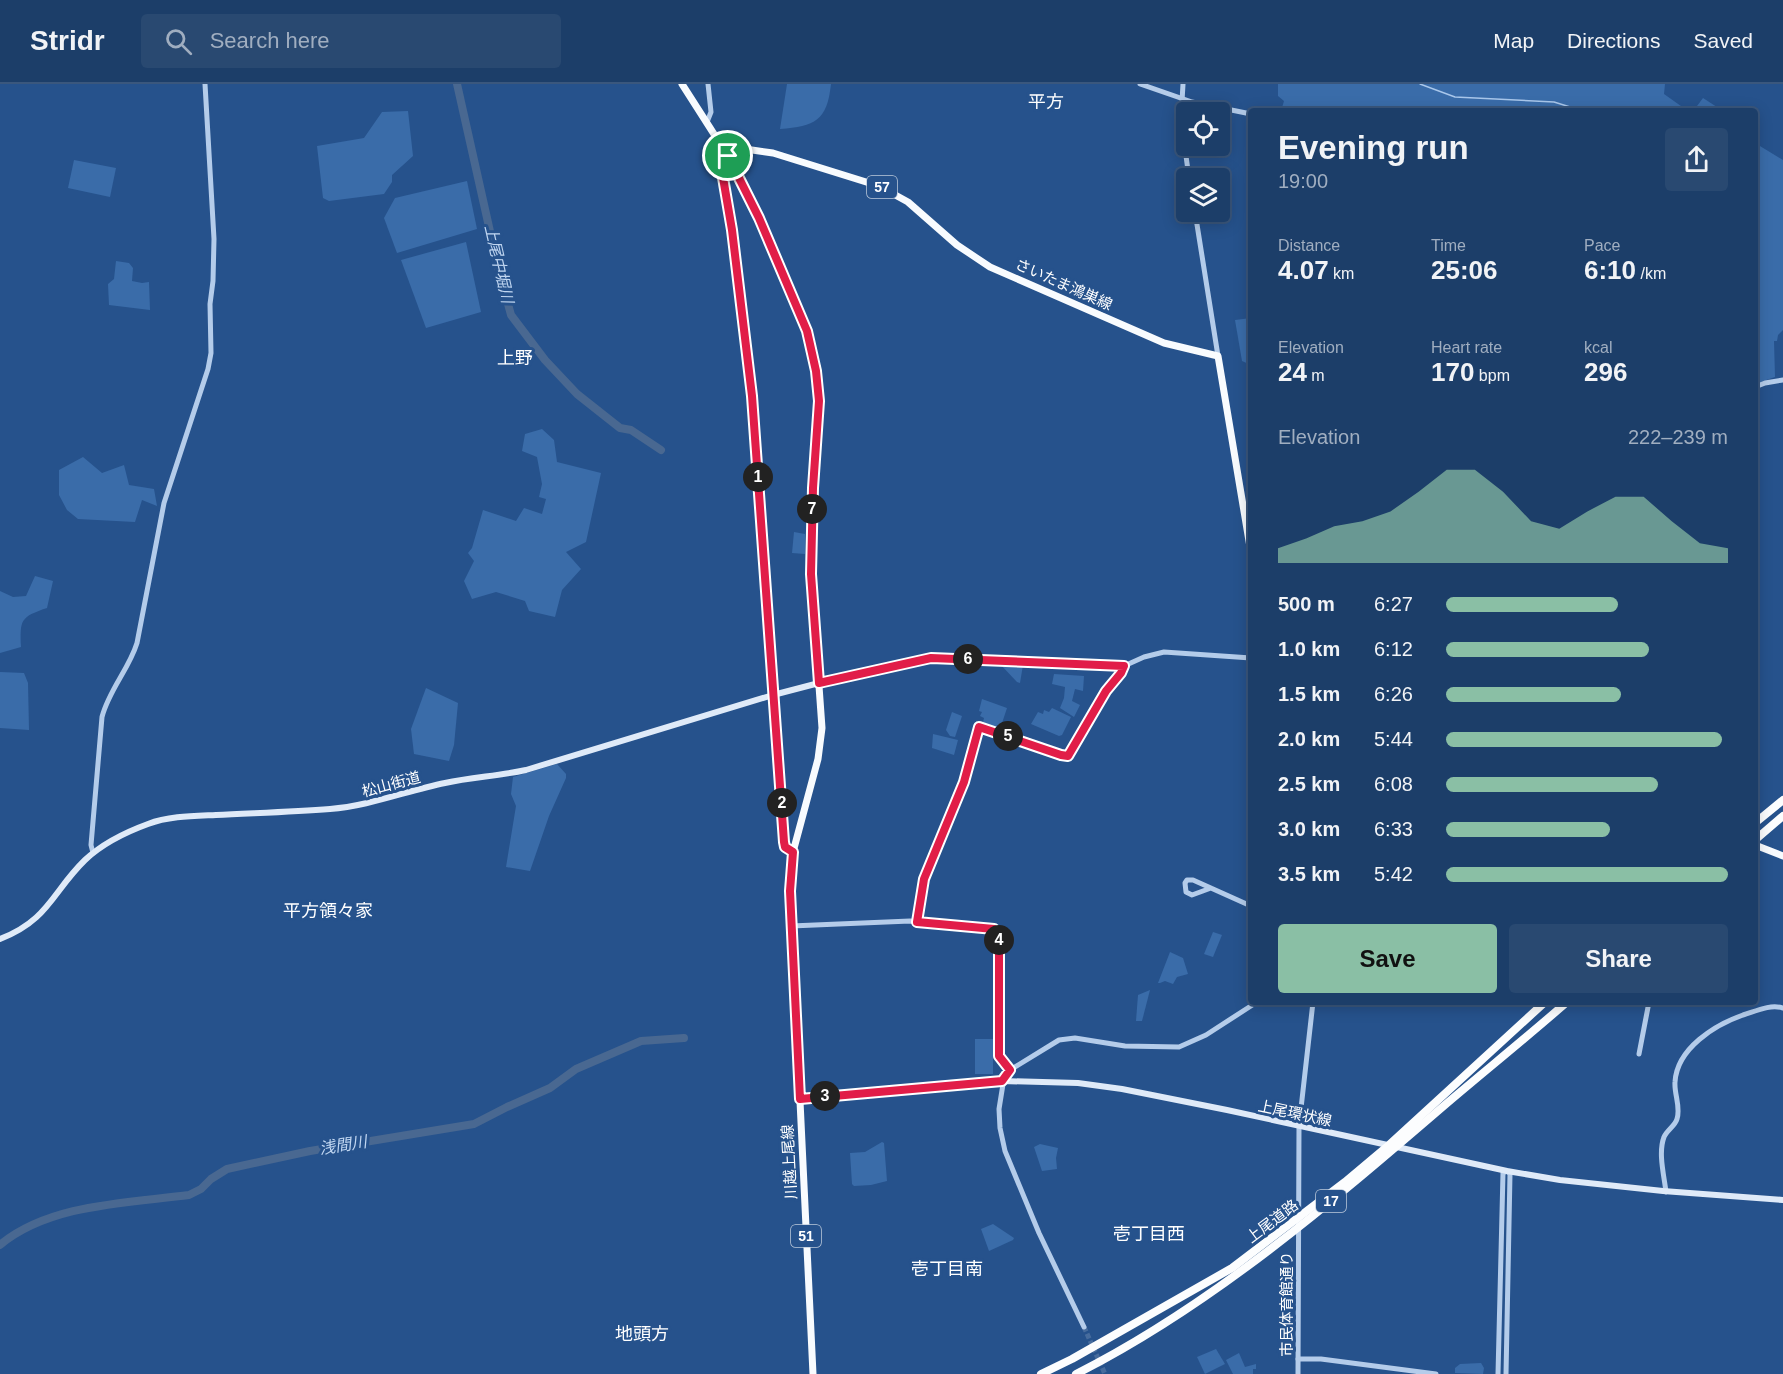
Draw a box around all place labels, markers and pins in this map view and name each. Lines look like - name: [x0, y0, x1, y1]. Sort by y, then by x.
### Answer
- pin: [702, 130, 753, 181]
- pin: 1: [743, 462, 773, 492]
- pin: 7: [797, 494, 827, 524]
- pin: 6: [953, 644, 983, 674]
- pin: 5: [993, 721, 1023, 751]
- pin: 2: [767, 788, 797, 818]
- pin: 4: [984, 925, 1014, 955]
- pin: 3: [810, 1081, 840, 1111]

